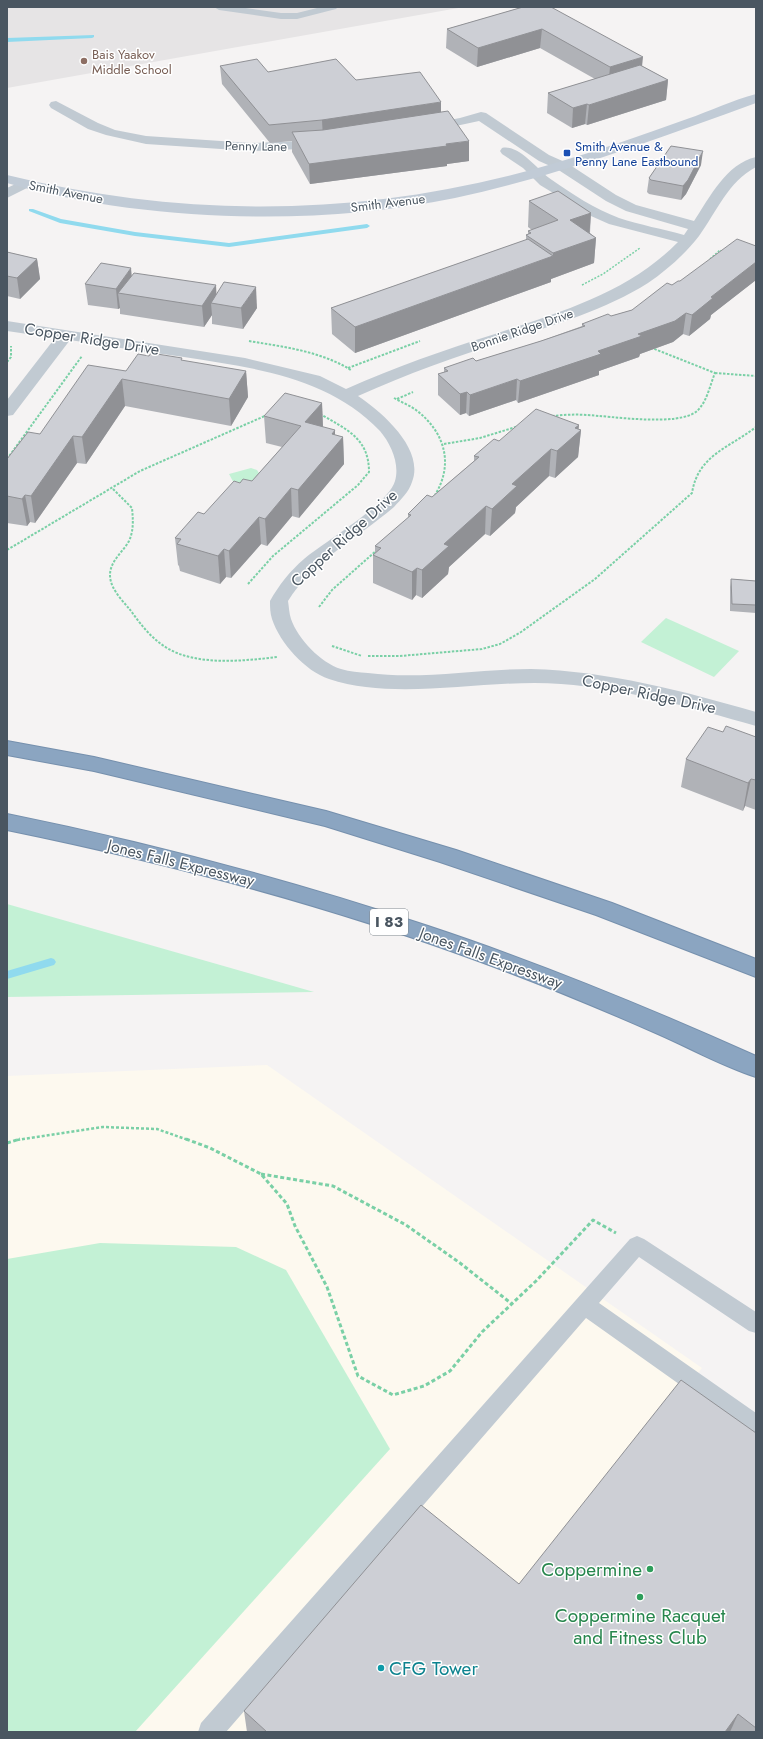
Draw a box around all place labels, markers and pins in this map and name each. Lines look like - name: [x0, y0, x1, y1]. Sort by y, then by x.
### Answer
- place label: Bais Yaakov Middle School: [92, 45, 172, 79]
- marker: Bais Yaakov Middle School: [79, 56, 89, 66]
- place label: Smith Avenue & Penny Lane Eastbound: [575, 137, 699, 171]
- marker: Smith Avenue & Penny Lane Eastbound: [562, 148, 572, 158]
- place label: Coppermine: [541, 1556, 642, 1583]
- marker: Coppermine: [645, 1564, 655, 1574]
- marker: Coppermine Racquet and Fitness Club: [635, 1592, 645, 1602]
- place label: Coppermine Racquet and Fitness Club: [555, 1602, 726, 1651]
- place label: CFG Tower: [389, 1655, 478, 1682]
- marker: CFG Tower: [376, 1663, 386, 1673]

